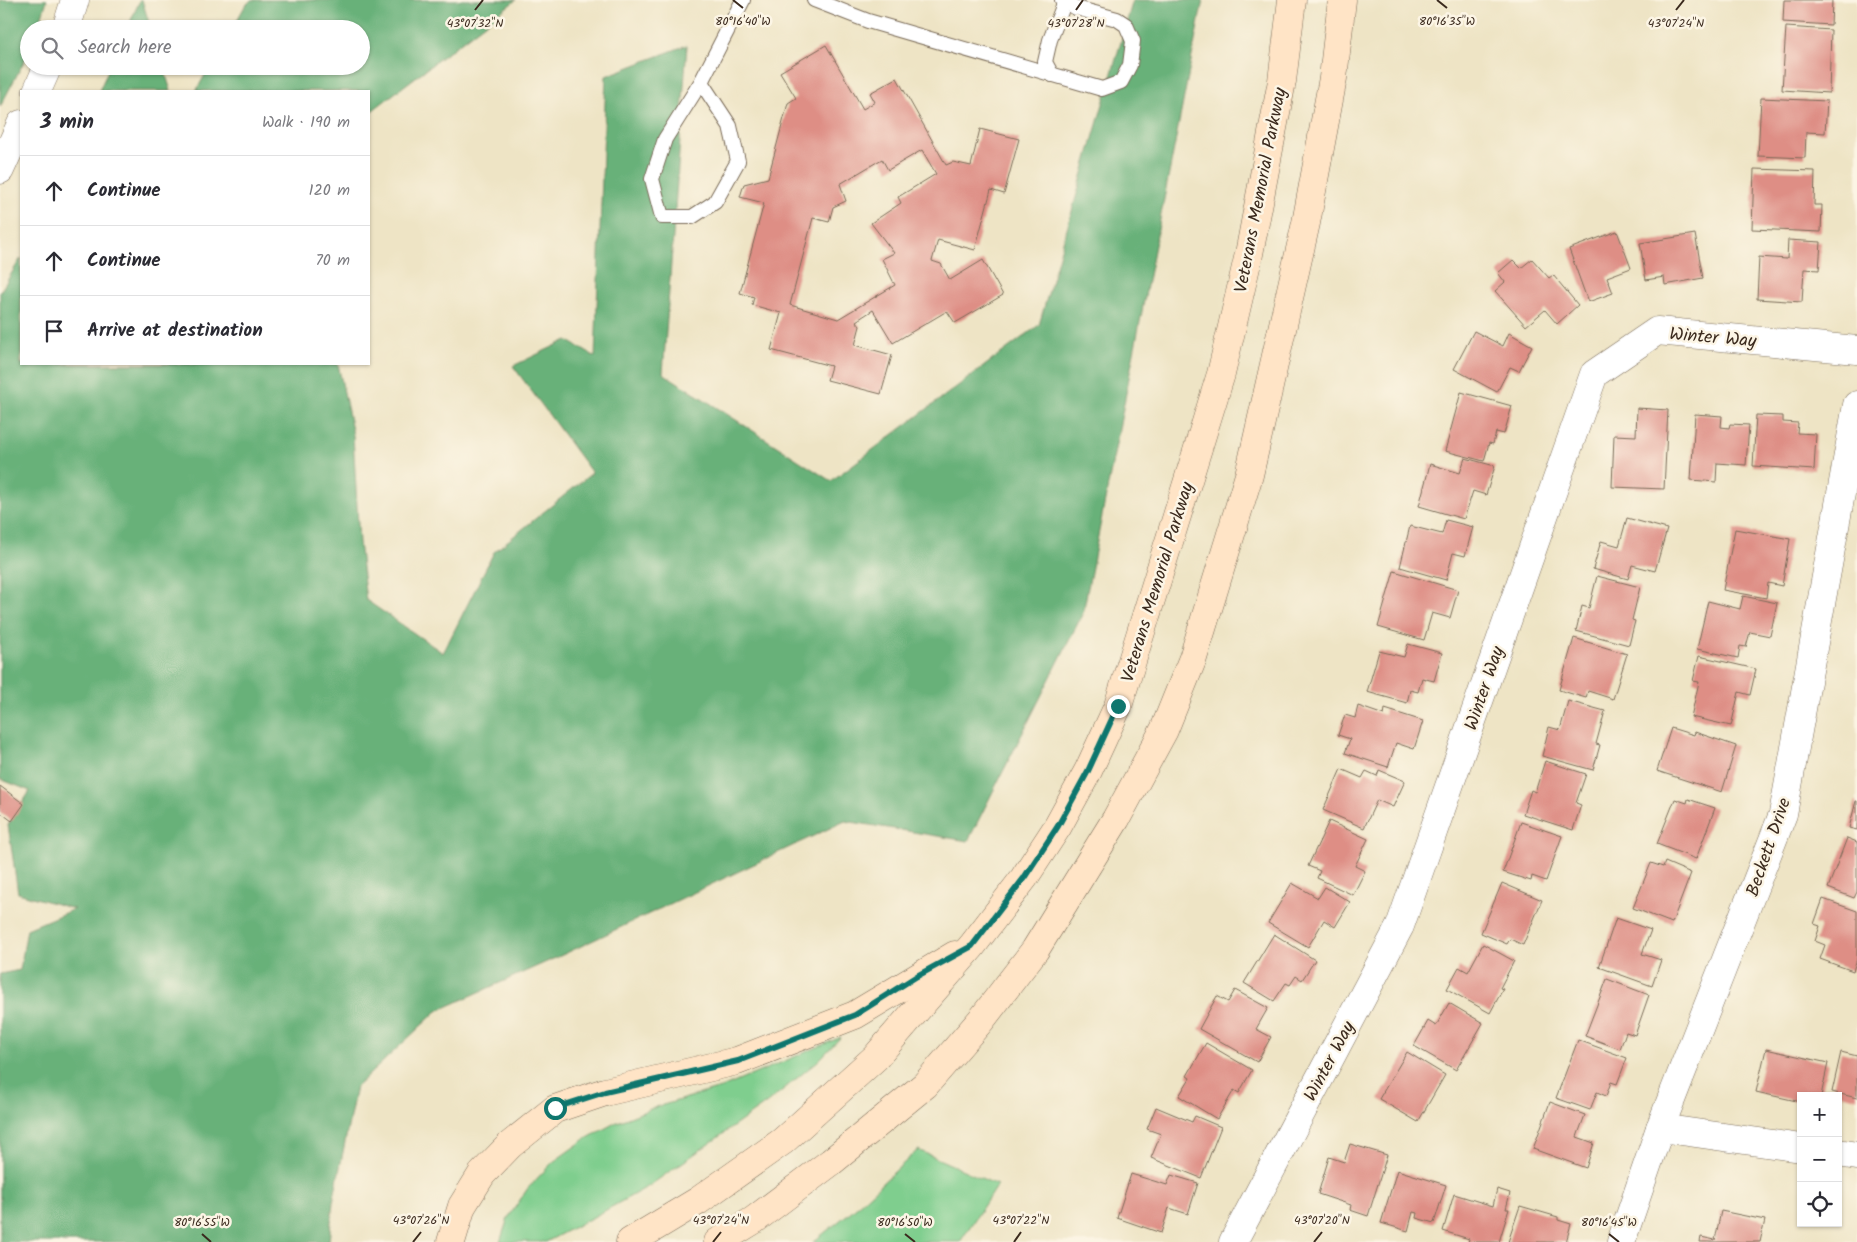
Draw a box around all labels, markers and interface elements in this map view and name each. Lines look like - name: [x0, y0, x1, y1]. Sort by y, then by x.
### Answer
- text: 80°16'40"W: [715, 12, 771, 31]
- text: 80°16'35"W: [1419, 12, 1475, 31]
- text: 43°07'32"N: [447, 14, 503, 33]
- text: 43°07'28"N: [1047, 14, 1105, 33]
- text: 43°07'24"N: [1648, 14, 1704, 33]
- search box: [20, 20, 370, 75]
- text: Search here: [78, 33, 172, 63]
- icon: search: [38, 34, 66, 62]
- street label: Veterans Memorial Parkway: [1227, 85, 1296, 295]
- text: 3 min: [40, 106, 94, 139]
- text: Walk · 190 m: [262, 110, 350, 135]
- text: Continue: [87, 176, 160, 206]
- icon: ahead: [40, 177, 68, 205]
- text: 120 m: [309, 178, 350, 203]
- text: Continue: [87, 246, 160, 276]
- icon: ahead: [40, 247, 68, 275]
- text: 70 m: [315, 248, 350, 273]
- text: Arrive at destination: [87, 316, 263, 346]
- icon: arrive: [40, 317, 68, 345]
- street label: Winter Way: [1668, 320, 1758, 357]
- street label: Veterans Memorial Parkway: [1114, 478, 1203, 686]
- street label: Winter Way: [1458, 642, 1513, 734]
- route end: [1107, 695, 1130, 718]
- street label: Beckett Drive: [1739, 794, 1800, 901]
- street label: Winter Way: [1297, 1016, 1364, 1107]
- map controls: [1797, 1092, 1842, 1227]
- button: +: [1797, 1092, 1842, 1137]
- route start: [544, 1097, 567, 1120]
- button: −: [1797, 1137, 1842, 1182]
- button: locate: [1797, 1182, 1842, 1227]
- text: 43°07'26"N: [393, 1211, 449, 1230]
- text: 43°07'24"N: [693, 1211, 749, 1230]
- text: 43°07'22"N: [993, 1211, 1049, 1230]
- text: 43°07'20"N: [1294, 1211, 1350, 1230]
- text: 80°16'55"W: [174, 1213, 230, 1232]
- text: 80°16'50"W: [877, 1213, 933, 1232]
- text: 80°16'45"W: [1581, 1213, 1637, 1232]

